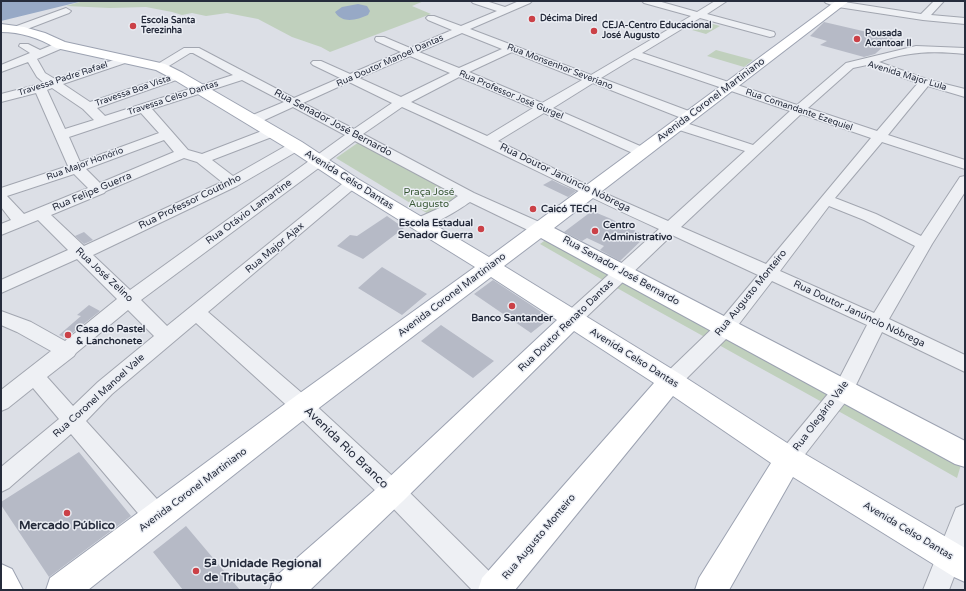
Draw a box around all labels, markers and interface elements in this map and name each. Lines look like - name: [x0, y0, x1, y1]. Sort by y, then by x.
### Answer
- marker: Décima Dired: [527, 14, 537, 24]
- place label: Décima Dired: [540, 14, 597, 24]
- place label: Escola Santa Terezinha: [141, 16, 195, 37]
- marker: Escola Santa Terezinha: [128, 21, 138, 31]
- place label: CEJA-Centro Educacional José Augusto: [602, 21, 712, 42]
- marker: CEJA-Centro Educacional José Augusto: [589, 26, 599, 36]
- place label: Pousada Acantoar II: [865, 29, 912, 50]
- street label: Rua Doutor Manoel Dantas: [335, 33, 445, 89]
- marker: Pousada Acantoar II: [852, 34, 862, 44]
- street label: Rua Monsenhor Severiano: [506, 42, 614, 92]
- street label: Avenida Coronel Martiniano: [655, 55, 767, 145]
- street label: Travessa Padre Rafael: [17, 59, 109, 99]
- street label: Avenida Major Lula: [866, 59, 948, 93]
- street label: Rua Professor José Gurgel: [457, 68, 565, 122]
- street label: Travessa Boa Vista: [94, 73, 172, 109]
- street label: Travessa Celso Dantas: [126, 78, 220, 118]
- street label: Rua Senador José Bernardo: [272, 87, 394, 159]
- street label: Rua Comandante Ezequiel: [744, 87, 854, 133]
- street label: Rua Doutor Janúncio Nóbrega: [498, 141, 632, 215]
- street label: Rua Major Honório: [45, 145, 125, 183]
- street label: Avenida Celso Dantas: [302, 148, 396, 212]
- street label: Rua Felipe Guerra: [51, 170, 133, 214]
- street label: Rua Professor Coutinho: [137, 172, 243, 232]
- street label: Rua Otávio Lamartine: [204, 177, 294, 247]
- park label: Praça José Augusto: [404, 186, 454, 210]
- place label: Caicó TECH: [541, 203, 597, 215]
- marker: Caicó TECH: [528, 204, 538, 214]
- place label: Escola Estadual Senador Guerra: [398, 217, 473, 240]
- place label: Centro Administrativo: [603, 219, 672, 242]
- street label: Rua Major Ajax: [243, 220, 307, 276]
- marker: Escola Estadual Senador Guerra: [476, 224, 486, 234]
- marker: Centro Administrativo: [590, 226, 600, 236]
- street label: Rua Senador José Bernardo: [560, 234, 682, 308]
- street label: Rua José Zelino: [73, 245, 135, 305]
- street label: Rua Augusto Monteiro: [712, 247, 790, 339]
- street label: Avenida Coronel Martiniano: [396, 250, 508, 340]
- street label: Rua Doutor Renato Dantas: [516, 277, 616, 375]
- street label: Rua Doutor Janúncio Nóbrega: [791, 278, 927, 350]
- marker: Banco Santander: [507, 301, 517, 311]
- place label: Banco Santander: [471, 312, 553, 324]
- place label: Casa do Pastel & Lanchonete: [76, 323, 145, 346]
- street label: Avenida Celso Dantas: [587, 326, 681, 390]
- marker: Casa do Pastel & Lanchonete: [63, 330, 73, 340]
- street label: Rua Coronel Manoel Vale: [51, 352, 147, 440]
- street label: Rua Olegário Vale: [791, 379, 851, 453]
- street label: Avenida Rio Branco: [301, 404, 391, 492]
- street label: Avenida Coronel Martiniano: [137, 445, 249, 535]
- street label: Rua Augusto Monteiro: [500, 492, 578, 582]
- street label: Avenida Celso Dantas: [861, 499, 955, 563]
- marker: Mercado Público: [62, 508, 72, 518]
- place label: Mercado Público: [19, 519, 115, 533]
- place label: 5ª Unidade Regional de Tributação: [204, 557, 321, 585]
- marker: 5ª Unidade Regional de Tributação: [191, 566, 201, 576]

